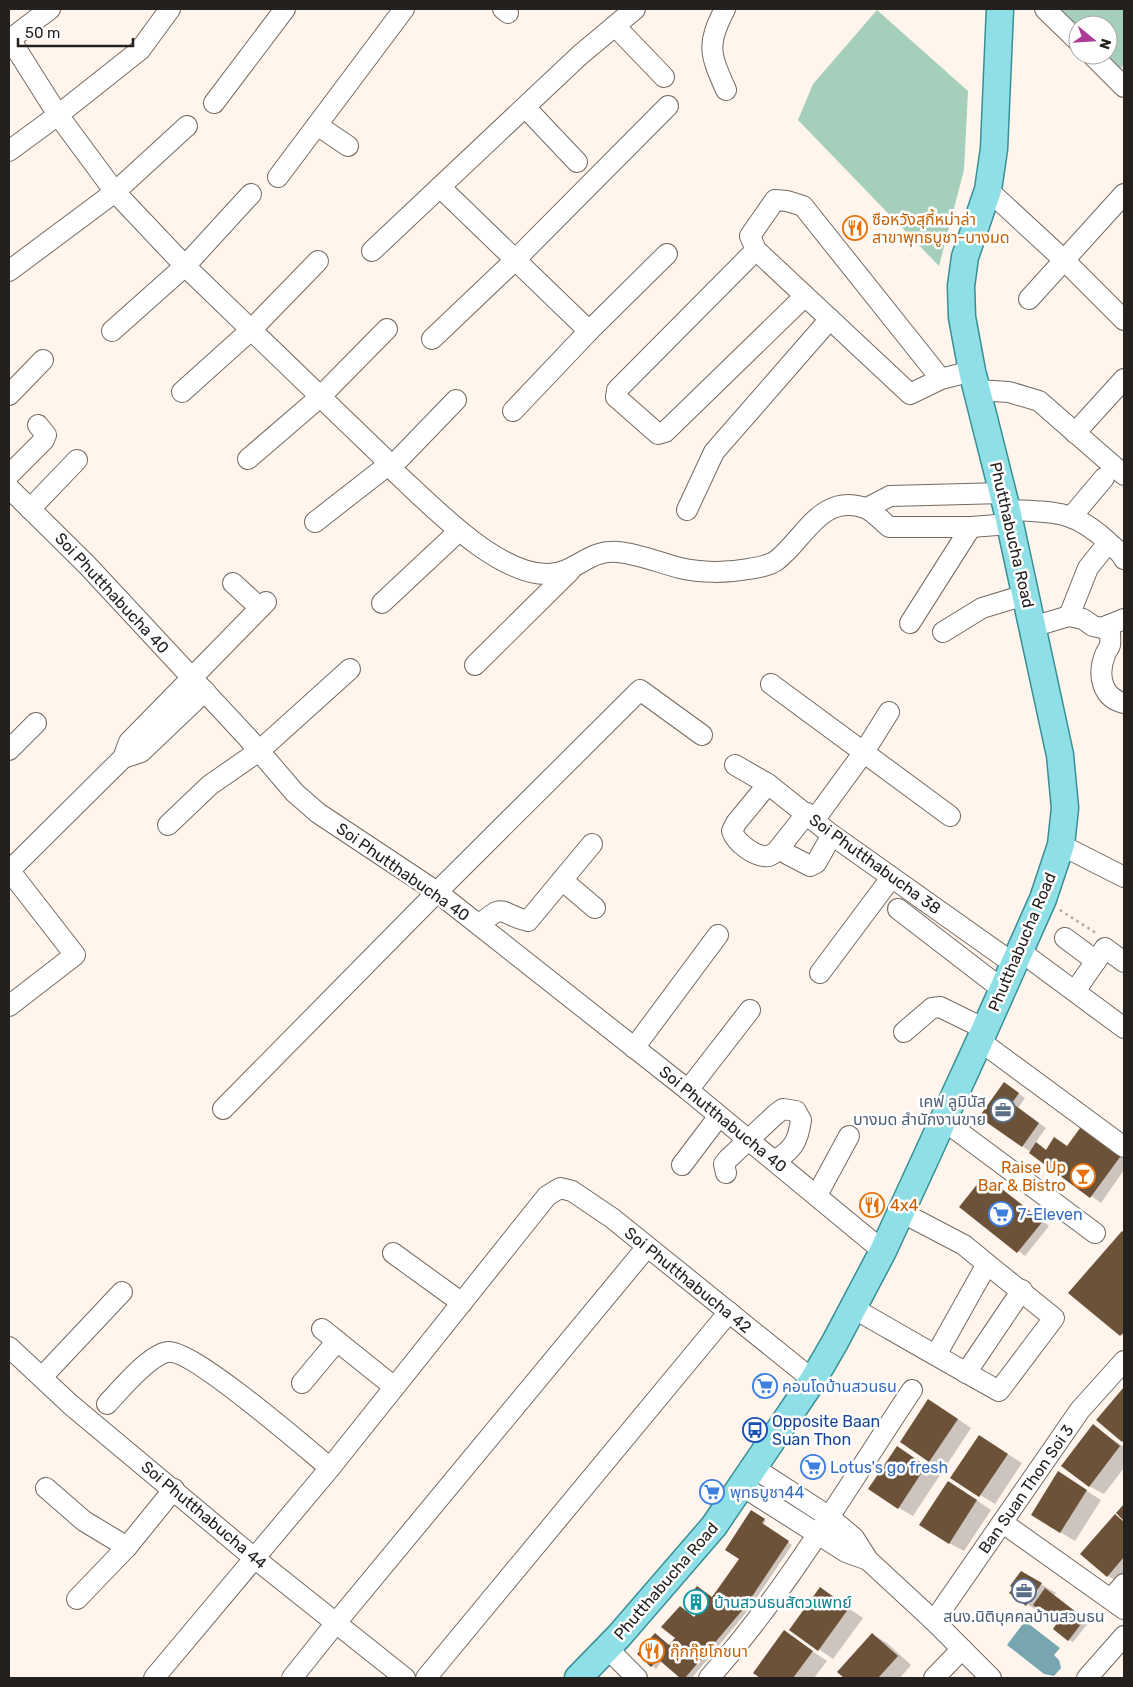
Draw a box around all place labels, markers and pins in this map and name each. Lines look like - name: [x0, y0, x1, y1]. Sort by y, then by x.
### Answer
- place label: ซือหวังสุกี้หม่าล่า สาขาพุทธบูชา-บางมด: [872, 208, 1010, 247]
- restaurant icon: ซือหวังสุกี้หม่าล่า สาขาพุทธบูชา-บางมด: [842, 215, 868, 241]
- place label: เคฟ ลูมินัส บางมด สำนักงานขาย: [853, 1092, 986, 1129]
- office icon: เคฟ ลูมินัส บางมด สำนักงานขาย: [990, 1097, 1016, 1123]
- place label: Raise Up Bar & Bistro: [978, 1158, 1066, 1195]
- bar icon: Raise Up Bar & Bistro: [1070, 1163, 1096, 1189]
- restaurant icon: 4x4: [859, 1192, 885, 1218]
- place label: 4x4: [890, 1196, 919, 1215]
- supermarket icon: 7-Eleven: [988, 1201, 1014, 1227]
- place label: 7-Eleven: [1018, 1205, 1083, 1224]
- supermarket icon: คอนโดบ้านสวนธน: [752, 1373, 778, 1399]
- place label: คอนโดบ้านสวนธน: [782, 1377, 897, 1396]
- place label: Opposite Baan Suan Thon: [772, 1412, 880, 1449]
- bus stop icon: Opposite Baan Suan Thon: [742, 1417, 768, 1443]
- supermarket icon: Lotus's go fresh: [800, 1454, 826, 1480]
- place label: Lotus's go fresh: [830, 1458, 948, 1477]
- supermarket icon: พุทธบูชา44: [699, 1479, 725, 1505]
- place label: พุทธบูชา44: [730, 1483, 804, 1502]
- office icon: สนง.นิติบุคคลบ้านสวนธน: [1011, 1578, 1037, 1604]
- building icon: บ้านสวนธนสัตวแพทย์: [683, 1589, 709, 1615]
- place label: บ้านสวนธนสัตวแพทย์: [714, 1593, 852, 1612]
- place label: สนง.นิติบุคคลบ้านสวนธน: [943, 1607, 1105, 1626]
- restaurant icon: กุ๊กกุ๊ยโภชนา: [639, 1638, 665, 1664]
- place label: กุ๊กกุ๊ยโภชนา: [670, 1642, 748, 1661]

